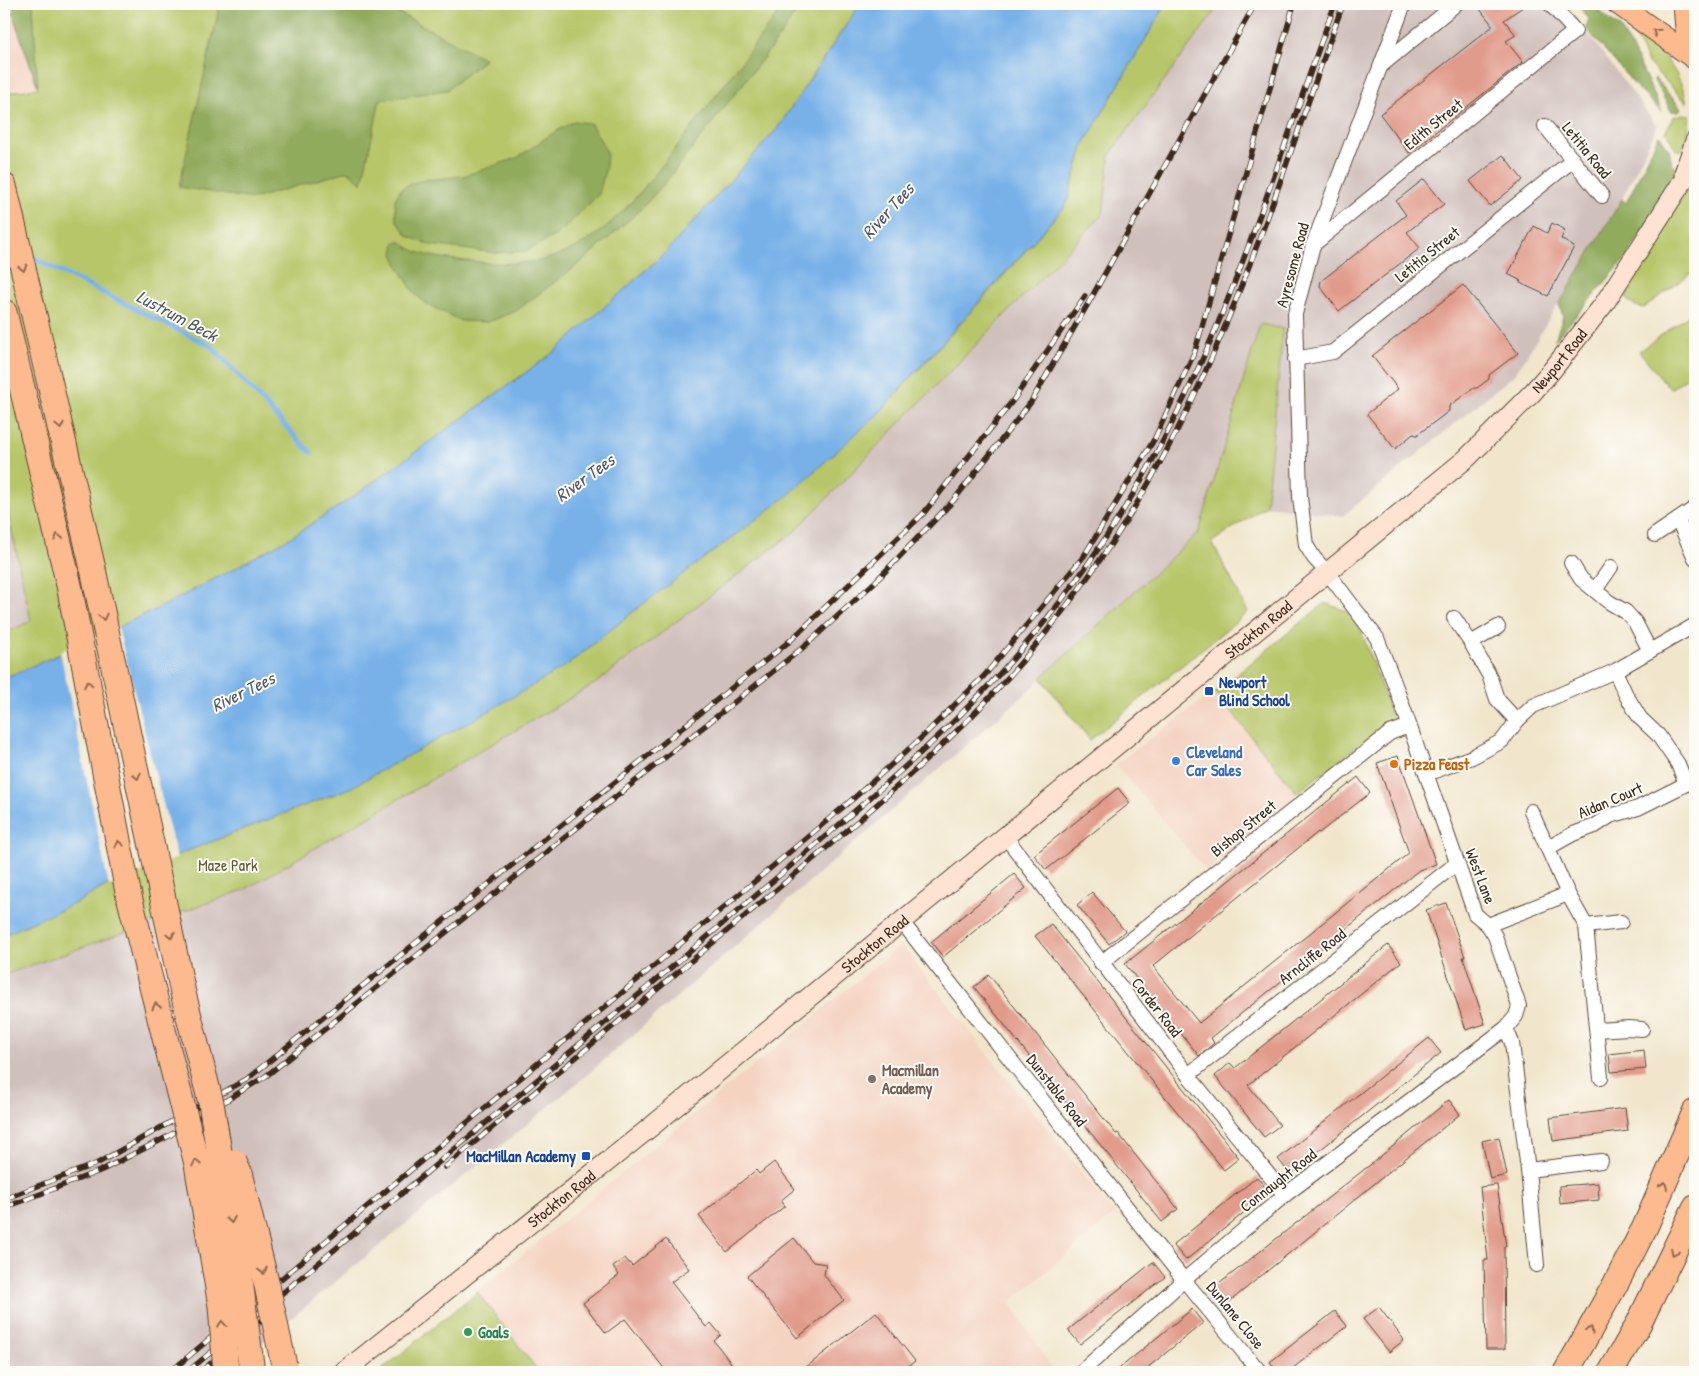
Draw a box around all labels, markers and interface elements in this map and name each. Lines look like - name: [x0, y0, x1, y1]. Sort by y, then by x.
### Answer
- one-way arrow: [1653, 29, 1662, 38]
- street label: Edith Street: [1399, 93, 1468, 155]
- street label: Letitia Road: [1557, 117, 1617, 183]
- water label: River Tees: [856, 176, 921, 244]
- street label: Ayresome Road: [1270, 220, 1314, 310]
- street label: Letitia Street: [1390, 221, 1464, 287]
- one-way arrow: [17, 263, 28, 272]
- water label: Lustrum Beck: [132, 284, 223, 348]
- street label: Newport Road: [1526, 324, 1592, 398]
- one-way arrow: [54, 422, 65, 431]
- water label: River Tees: [550, 446, 621, 507]
- one-way arrow: [53, 533, 64, 542]
- street label: Stockton Road: [1220, 595, 1297, 663]
- one-way arrow: [97, 613, 108, 621]
- water label: River Tees: [207, 665, 280, 718]
- place label: Newport Blind School: [1219, 671, 1290, 711]
- one-way arrow: [84, 680, 94, 689]
- marker: Newport Blind School: [1203, 685, 1215, 697]
- place label: Cleveland Car Sales: [1186, 741, 1243, 781]
- place label: Pizza Feast: [1404, 753, 1470, 775]
- marker: Cleveland Car Sales: [1170, 755, 1182, 767]
- marker: Pizza Feast: [1388, 758, 1400, 770]
- one-way arrow: [131, 772, 142, 780]
- street label: Aidan Court: [1574, 776, 1646, 823]
- street label: Bishop Street: [1205, 794, 1281, 861]
- one-way arrow: [114, 839, 124, 848]
- street label: West Lane: [1460, 845, 1502, 907]
- park label: Maze Park: [198, 854, 258, 876]
- street label: Stockton Road: [836, 909, 913, 978]
- street label: Arncliffe Road: [1274, 923, 1350, 989]
- one-way arrow: [165, 931, 176, 939]
- street label: Corder Road: [1127, 973, 1187, 1041]
- one-way arrow: [151, 1001, 162, 1010]
- street label: Dunstable Road: [1022, 1049, 1092, 1131]
- place label: Macmillan Academy: [882, 1059, 939, 1100]
- marker: Macmillan Academy: [866, 1073, 878, 1085]
- street label: Connaught Road: [1235, 1143, 1321, 1217]
- place label: MacMillan Academy: [466, 1145, 576, 1168]
- marker: MacMillan Academy: [580, 1150, 592, 1162]
- one-way arrow: [191, 1159, 202, 1168]
- street label: Stockton Road: [523, 1165, 600, 1232]
- one-way arrow: [1657, 1181, 1668, 1190]
- one-way arrow: [225, 1216, 235, 1225]
- one-way arrow: [1670, 1247, 1680, 1256]
- one-way arrow: [258, 1267, 268, 1275]
- street label: Dunlane Close: [1202, 1277, 1270, 1354]
- one-way arrow: [217, 1319, 228, 1327]
- place label: Goals: [478, 1321, 510, 1343]
- marker: Goals: [462, 1326, 474, 1338]
- one-way arrow: [1584, 1326, 1594, 1335]

